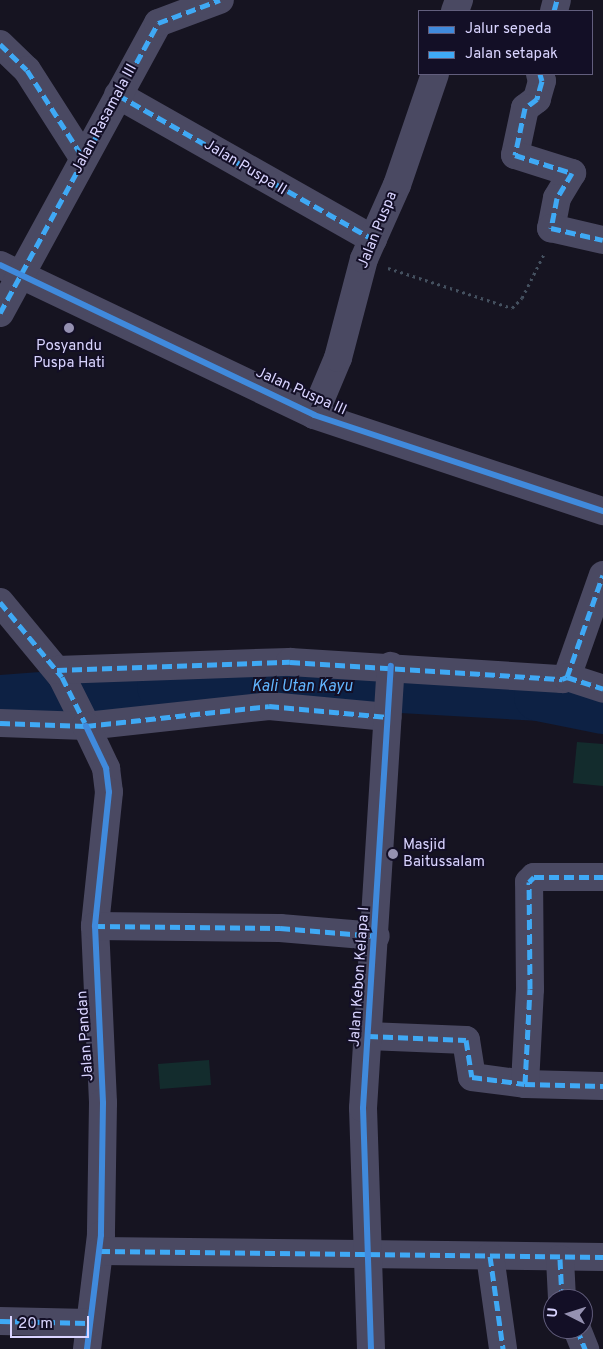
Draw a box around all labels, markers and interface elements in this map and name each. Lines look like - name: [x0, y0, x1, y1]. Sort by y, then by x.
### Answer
- legend: [418, 10, 593, 75]
- text: Jalur sepeda: [465, 20, 551, 39]
- text: Jalan setapak: [465, 45, 558, 64]
- street label: Jalan Rasamala III: [69, 61, 141, 177]
- street label: Jalan Puspa II: [200, 136, 290, 200]
- street label: Jalan Puspa: [354, 189, 402, 271]
- marker: Posyandu Puspa Hati: [62, 321, 76, 335]
- place label: Posyandu Puspa Hati: [33, 337, 105, 372]
- street label: Jalan Puspa III: [253, 364, 349, 420]
- water label: Kali Utan Kayu: [251, 677, 353, 697]
- place label: Masjid Baitussalam: [403, 836, 485, 871]
- marker: Masjid Baitussalam: [387, 848, 399, 860]
- street label: Jalan Kebon Kelapa I: [346, 906, 374, 1048]
- street label: Jalan Pandan: [74, 990, 98, 1082]
- north arrow: [543, 1289, 593, 1339]
- scale bar: [12, 1306, 91, 1338]
- text: U: [545, 1307, 562, 1318]
- text: 20 m: [18, 1315, 53, 1334]

